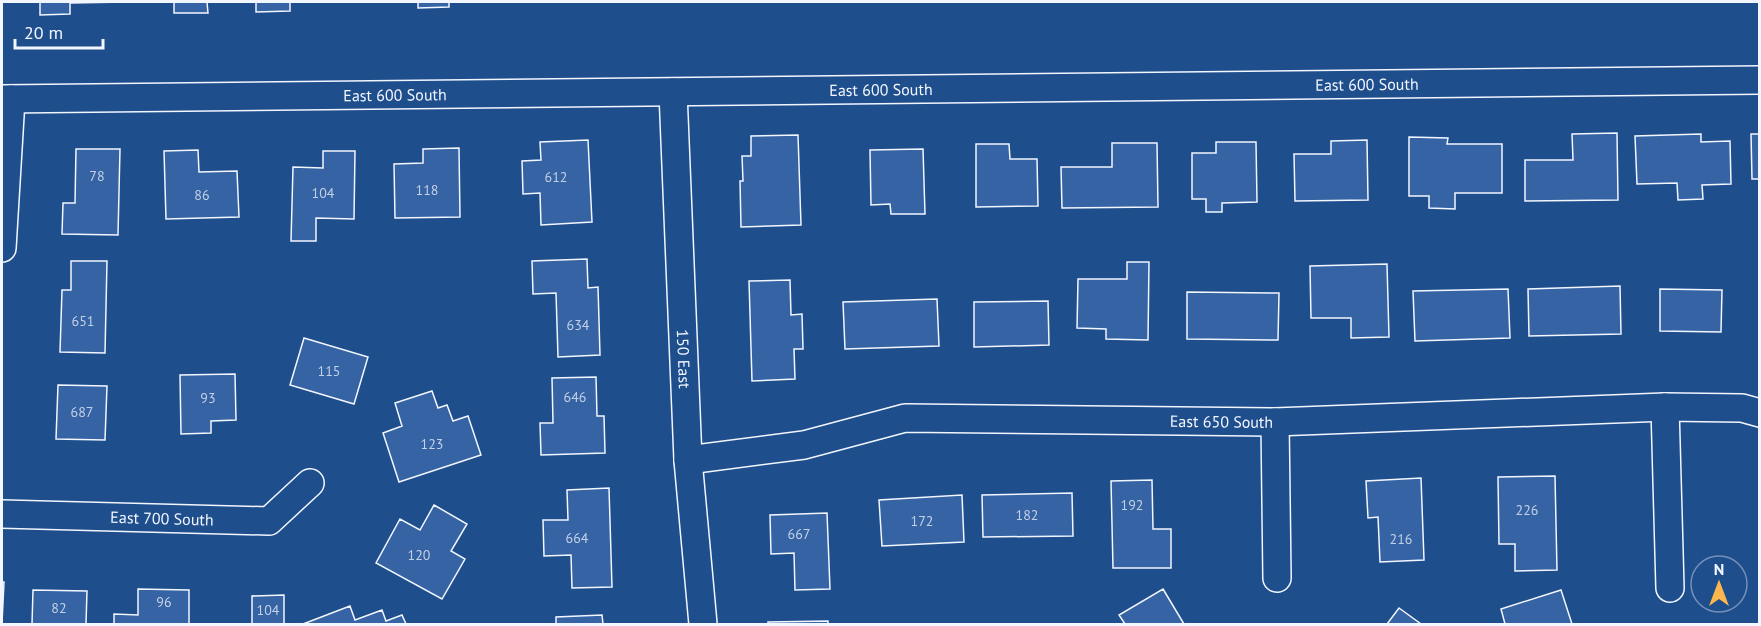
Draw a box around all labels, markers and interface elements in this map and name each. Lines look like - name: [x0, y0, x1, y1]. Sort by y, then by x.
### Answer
- scale bar: [15, 12, 104, 50]
- text: 20 m: [24, 21, 63, 44]
- street label: East 600 South: [1315, 74, 1419, 95]
- street label: East 600 South: [829, 79, 933, 100]
- street label: East 600 South: [343, 84, 447, 105]
- house number: 78: [89, 167, 105, 185]
- house number: 612: [545, 168, 567, 186]
- house number: 118: [416, 181, 438, 199]
- house number: 104: [312, 184, 335, 202]
- house number: 86: [194, 186, 210, 204]
- house number: 651: [72, 312, 94, 330]
- house number: 634: [567, 316, 590, 334]
- street label: 150 East: [673, 329, 695, 389]
- house number: 115: [318, 362, 340, 380]
- house number: 646: [564, 388, 586, 406]
- house number: 93: [200, 389, 216, 407]
- house number: 687: [71, 403, 93, 421]
- street label: East 650 South: [1170, 411, 1273, 432]
- house number: 123: [421, 435, 443, 453]
- house number: 192: [1121, 496, 1143, 514]
- house number: 226: [1516, 501, 1538, 519]
- house number: 182: [1016, 506, 1038, 524]
- street label: East 700 South: [110, 507, 214, 530]
- house number: 172: [911, 512, 933, 530]
- house number: 667: [788, 525, 810, 543]
- house number: 664: [566, 529, 589, 547]
- house number: 216: [1390, 530, 1412, 548]
- house number: 120: [408, 546, 431, 564]
- north arrow: [1689, 554, 1749, 614]
- text: N: [1714, 559, 1724, 579]
- house number: 96: [156, 593, 172, 611]
- house number: 82: [51, 599, 67, 617]
- house number: 104: [257, 601, 280, 619]

